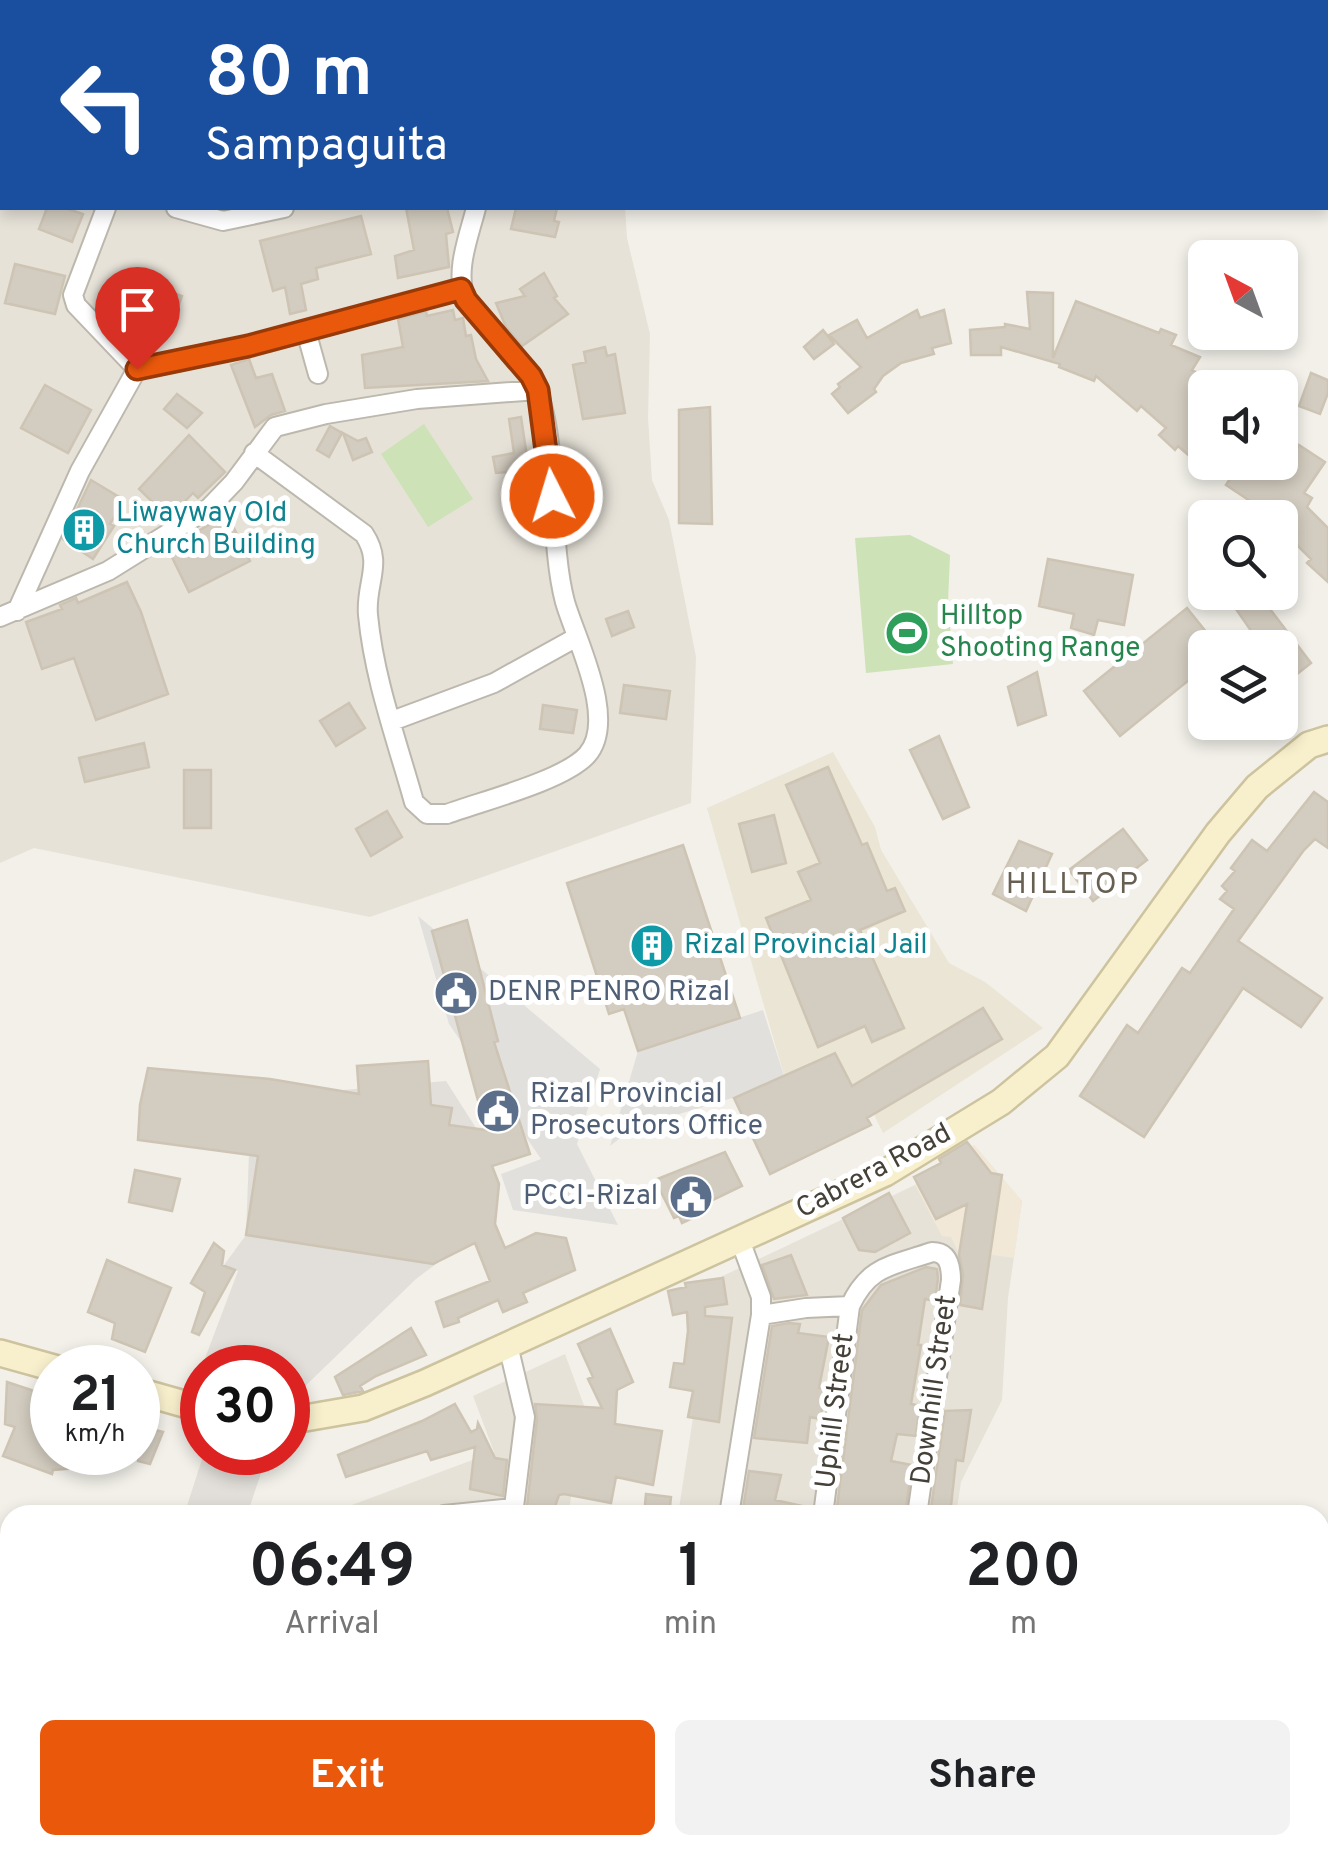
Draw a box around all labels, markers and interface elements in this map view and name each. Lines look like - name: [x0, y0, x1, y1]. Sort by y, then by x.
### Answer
- text: 80 m: [205, 32, 373, 121]
- icon: left: [40, 40, 170, 170]
- text: Sampaguita: [205, 119, 448, 176]
- north arrow: [1188, 240, 1298, 350]
- map controls: [1188, 240, 1298, 740]
- pin: [95, 267, 180, 370]
- icon: arrive: [110, 282, 165, 337]
- button: sound: [1188, 370, 1298, 480]
- position arrow: [500, 444, 604, 548]
- place label: Liwayway Old Church Building: [116, 496, 316, 564]
- button: search: [1188, 500, 1298, 610]
- building icon: Liwayway Old Church Building: [61, 507, 107, 553]
- place label: Hilltop Shooting Range: [940, 599, 1140, 667]
- sports icon: Hilltop Shooting Range: [884, 610, 930, 656]
- button: layers: [1188, 630, 1298, 740]
- district label: HILLTOP: [1006, 867, 1140, 904]
- building icon: Rizal Provincial Jail: [629, 923, 675, 969]
- place label: Rizal Provincial Jail: [684, 928, 928, 964]
- public building icon: DENR PENRO Rizal: [433, 970, 479, 1016]
- place label: DENR PENRO Rizal: [488, 975, 730, 1011]
- place label: Rizal Provincial Prosecutors Office: [530, 1077, 763, 1145]
- public building icon: Rizal Provincial Prosecutors Office: [475, 1088, 521, 1134]
- street label: Cabrera Road: [790, 1116, 958, 1228]
- public building icon: PCCI-Rizal: [668, 1174, 714, 1220]
- place label: PCCI-Rizal: [523, 1179, 658, 1215]
- street label: Downhill Street: [904, 1293, 966, 1487]
- street label: Uphill Street: [809, 1331, 863, 1491]
- speed limit sign: 30: [180, 1345, 310, 1475]
- text: 21: [70, 1366, 120, 1429]
- text: km/h: [65, 1419, 125, 1451]
- text: 06:49: [249, 1532, 415, 1608]
- text: 1: [678, 1532, 702, 1608]
- text: 200: [966, 1532, 1081, 1608]
- text: Arrival: [284, 1605, 380, 1645]
- text: min: [664, 1605, 717, 1645]
- text: m: [1010, 1605, 1037, 1645]
- button: Exit: [40, 1720, 655, 1835]
- button: Share: [675, 1720, 1290, 1835]

